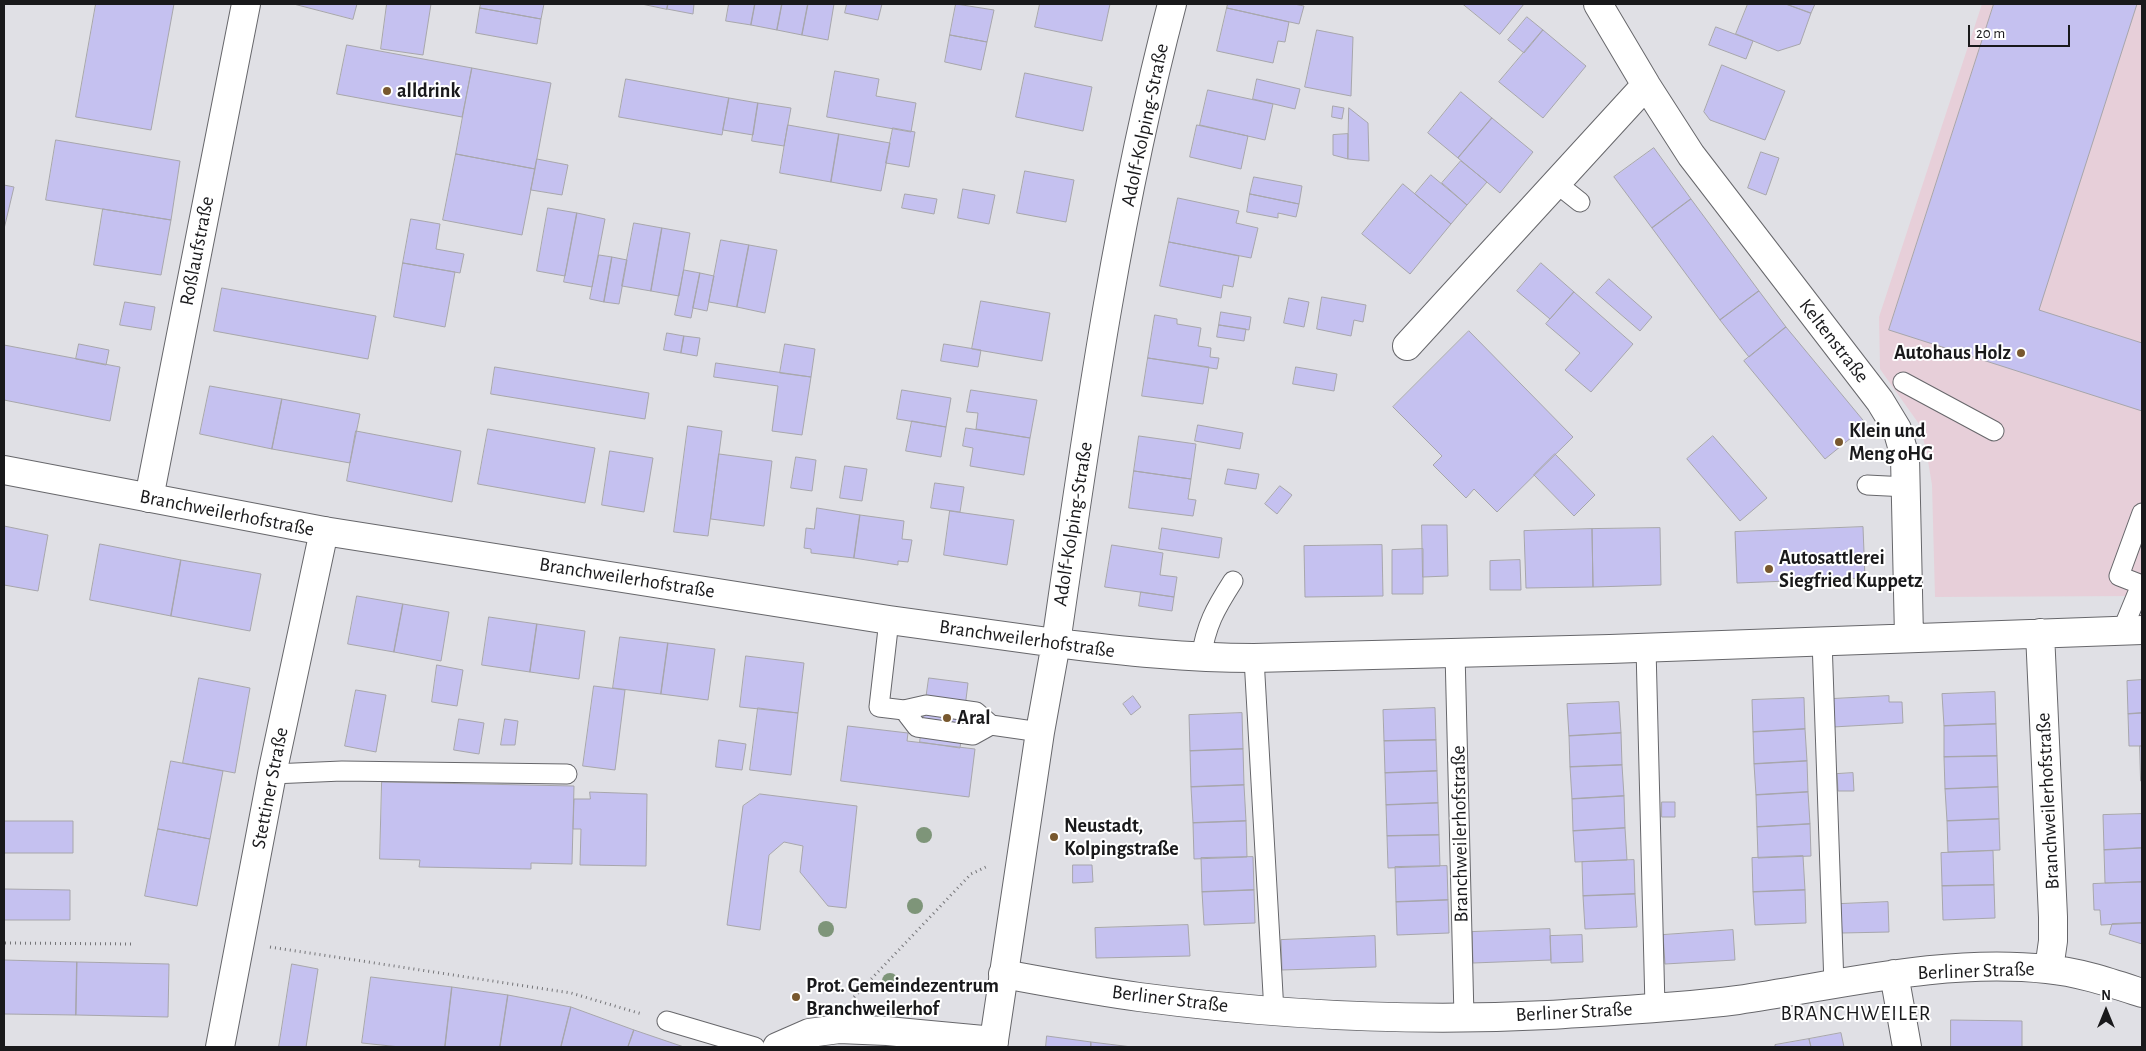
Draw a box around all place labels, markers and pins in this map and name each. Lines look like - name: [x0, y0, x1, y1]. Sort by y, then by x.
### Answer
- place label: alldrink: [397, 79, 460, 103]
- marker: alldrink: [381, 85, 393, 97]
- place label: Autohaus Holz: [1894, 341, 2011, 365]
- marker: Autohaus Holz: [2015, 347, 2027, 359]
- place label: Klein und Meng oHG: [1849, 419, 1933, 466]
- marker: Klein und Meng oHG: [1833, 436, 1845, 448]
- place label: Autosattlerei Siegfried Kuppetz: [1779, 546, 1922, 593]
- marker: Autosattlerei Siegfried Kuppetz: [1763, 563, 1775, 575]
- place label: Aral: [957, 706, 991, 730]
- marker: Aral: [941, 712, 953, 724]
- place label: Neustadt, Kolpingstraße: [1064, 814, 1179, 861]
- marker: Neustadt, Kolpingstraße: [1048, 831, 1060, 843]
- place label: Prot. Gemeindezentrum Branchweilerhof: [806, 974, 999, 1021]
- marker: Prot. Gemeindezentrum Branchweilerhof: [790, 991, 802, 1003]

